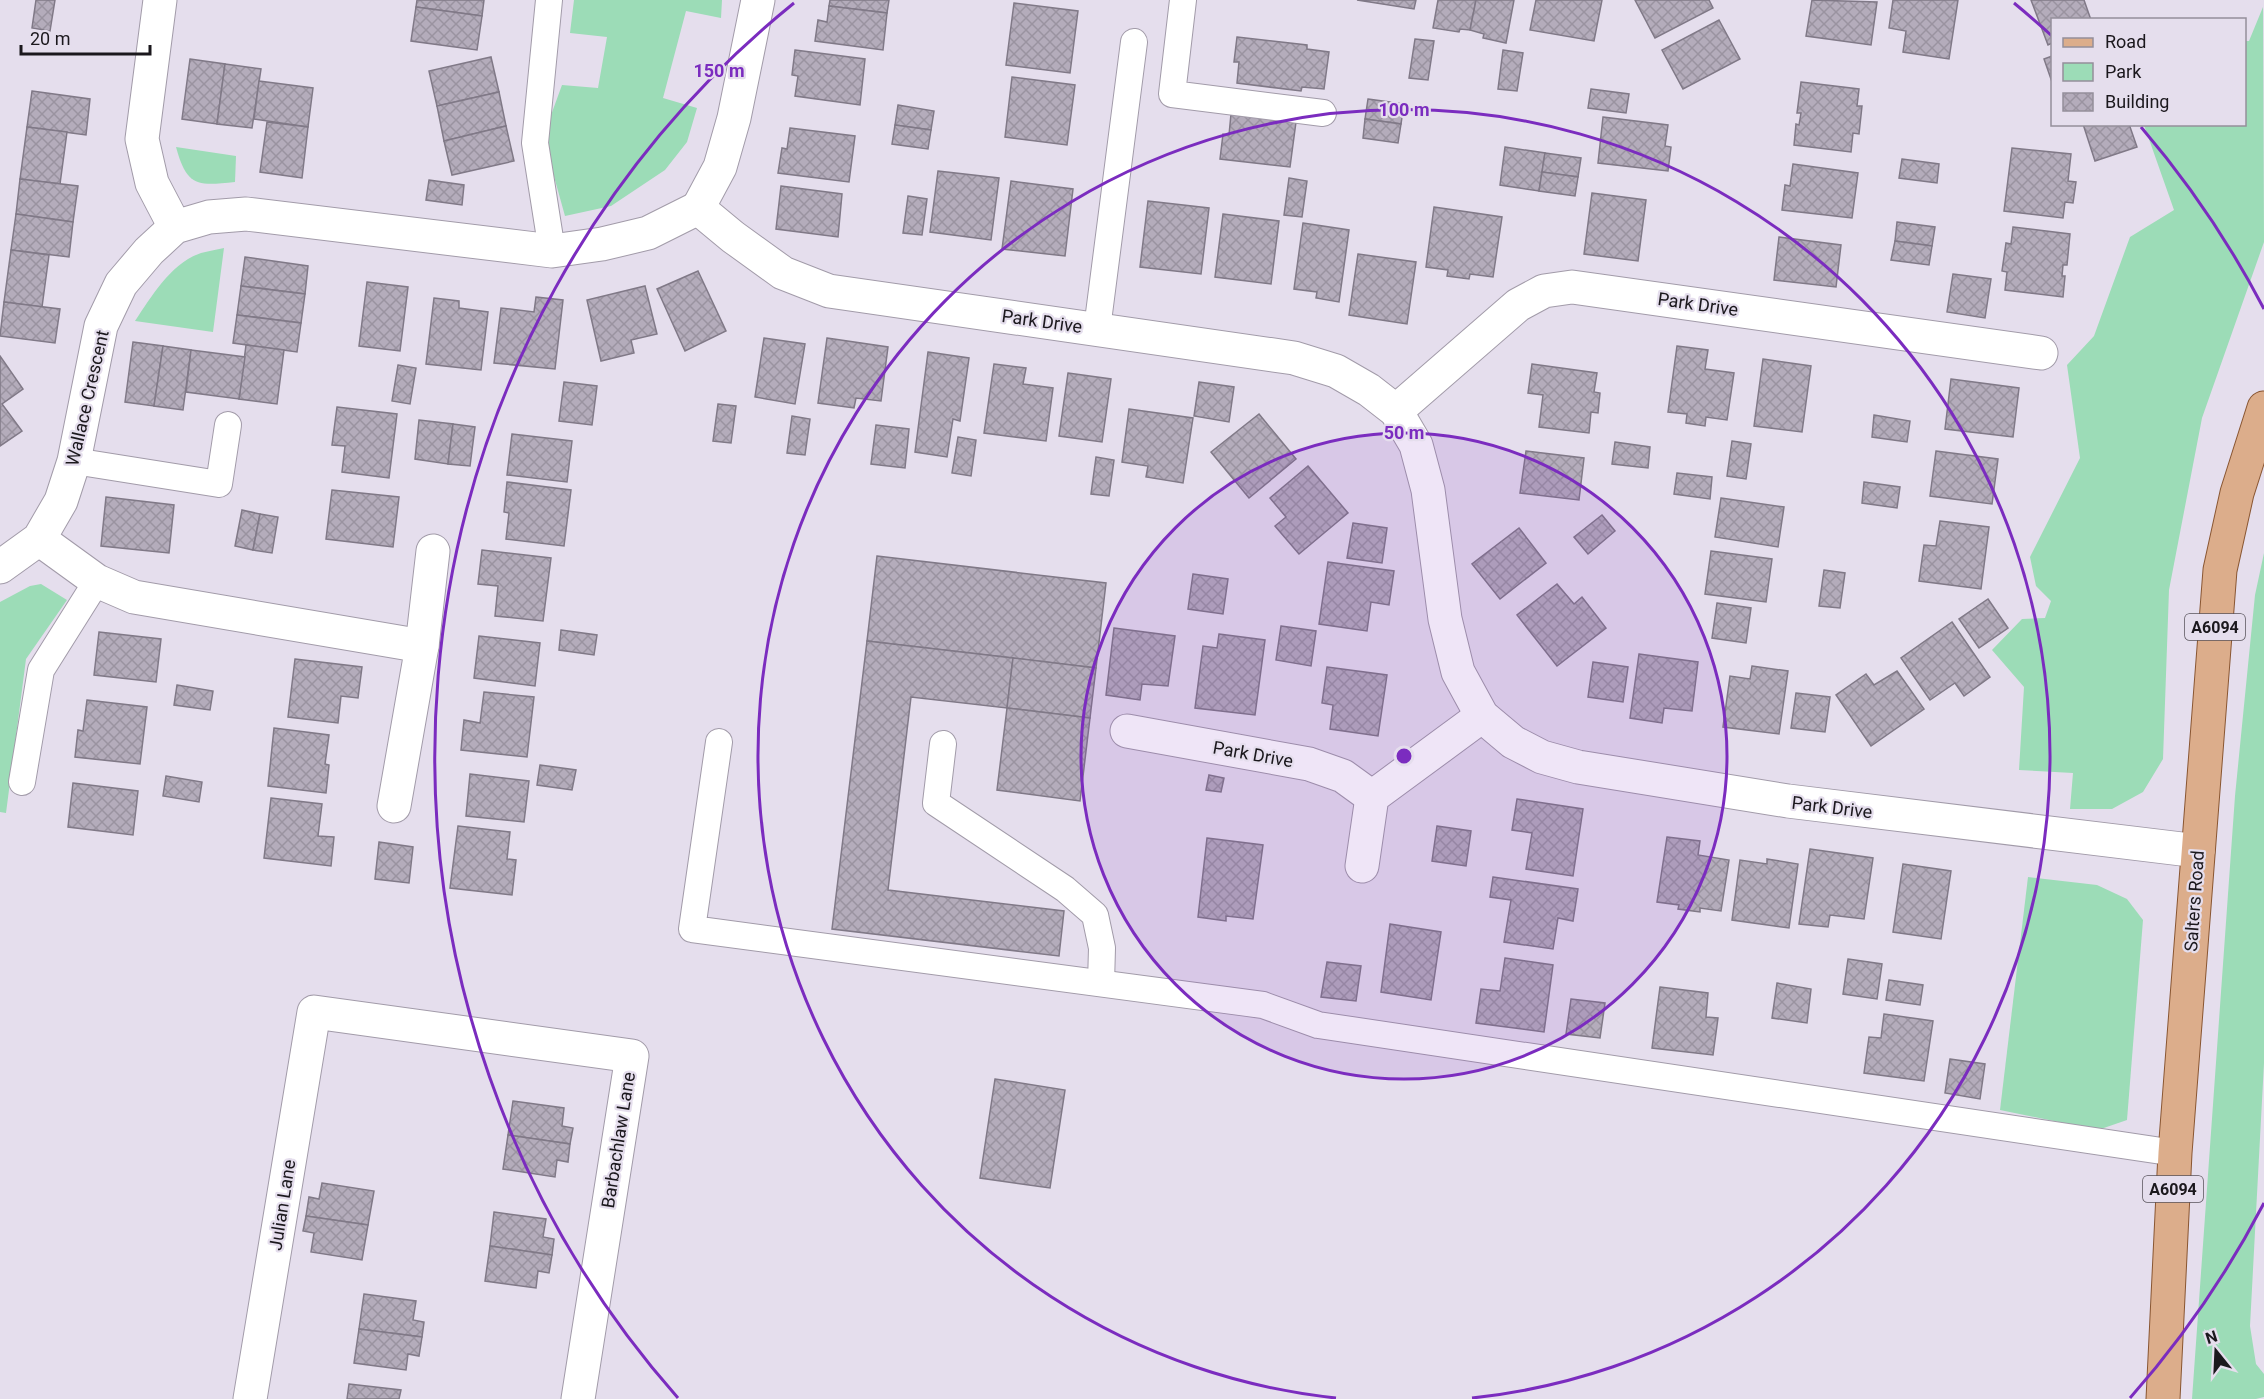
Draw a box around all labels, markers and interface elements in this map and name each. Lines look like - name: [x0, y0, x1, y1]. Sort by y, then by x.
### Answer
- scale bar: [21, 18, 150, 56]
- legend: [2051, 18, 2246, 126]
- text: 20 m: [30, 28, 70, 49]
- text: Road: [2105, 31, 2146, 52]
- text: 150 m: [693, 60, 745, 81]
- text: Park: [2105, 61, 2142, 82]
- text: Building: [2105, 91, 2169, 112]
- text: 100 m: [1378, 99, 1430, 120]
- street label: Park Drive: [1656, 288, 1740, 320]
- street label: Park Drive: [1000, 305, 1084, 337]
- street label: Wallace Crescent: [61, 328, 113, 468]
- text: 50 m: [1384, 422, 1424, 443]
- road number: A6094: [2185, 614, 2245, 640]
- street label: Park Drive: [1211, 737, 1295, 771]
- centre of rings: [1394, 746, 1414, 766]
- street label: Park Drive: [1790, 792, 1874, 822]
- street label: Salters Road: [2180, 850, 2208, 952]
- street label: Barbachlaw Lane: [597, 1070, 639, 1210]
- street label: Julian Lane: [264, 1158, 300, 1252]
- road number: A6094: [2143, 1176, 2203, 1202]
- north arrow: [2186, 1321, 2246, 1381]
- text: N: [2203, 1326, 2220, 1348]

